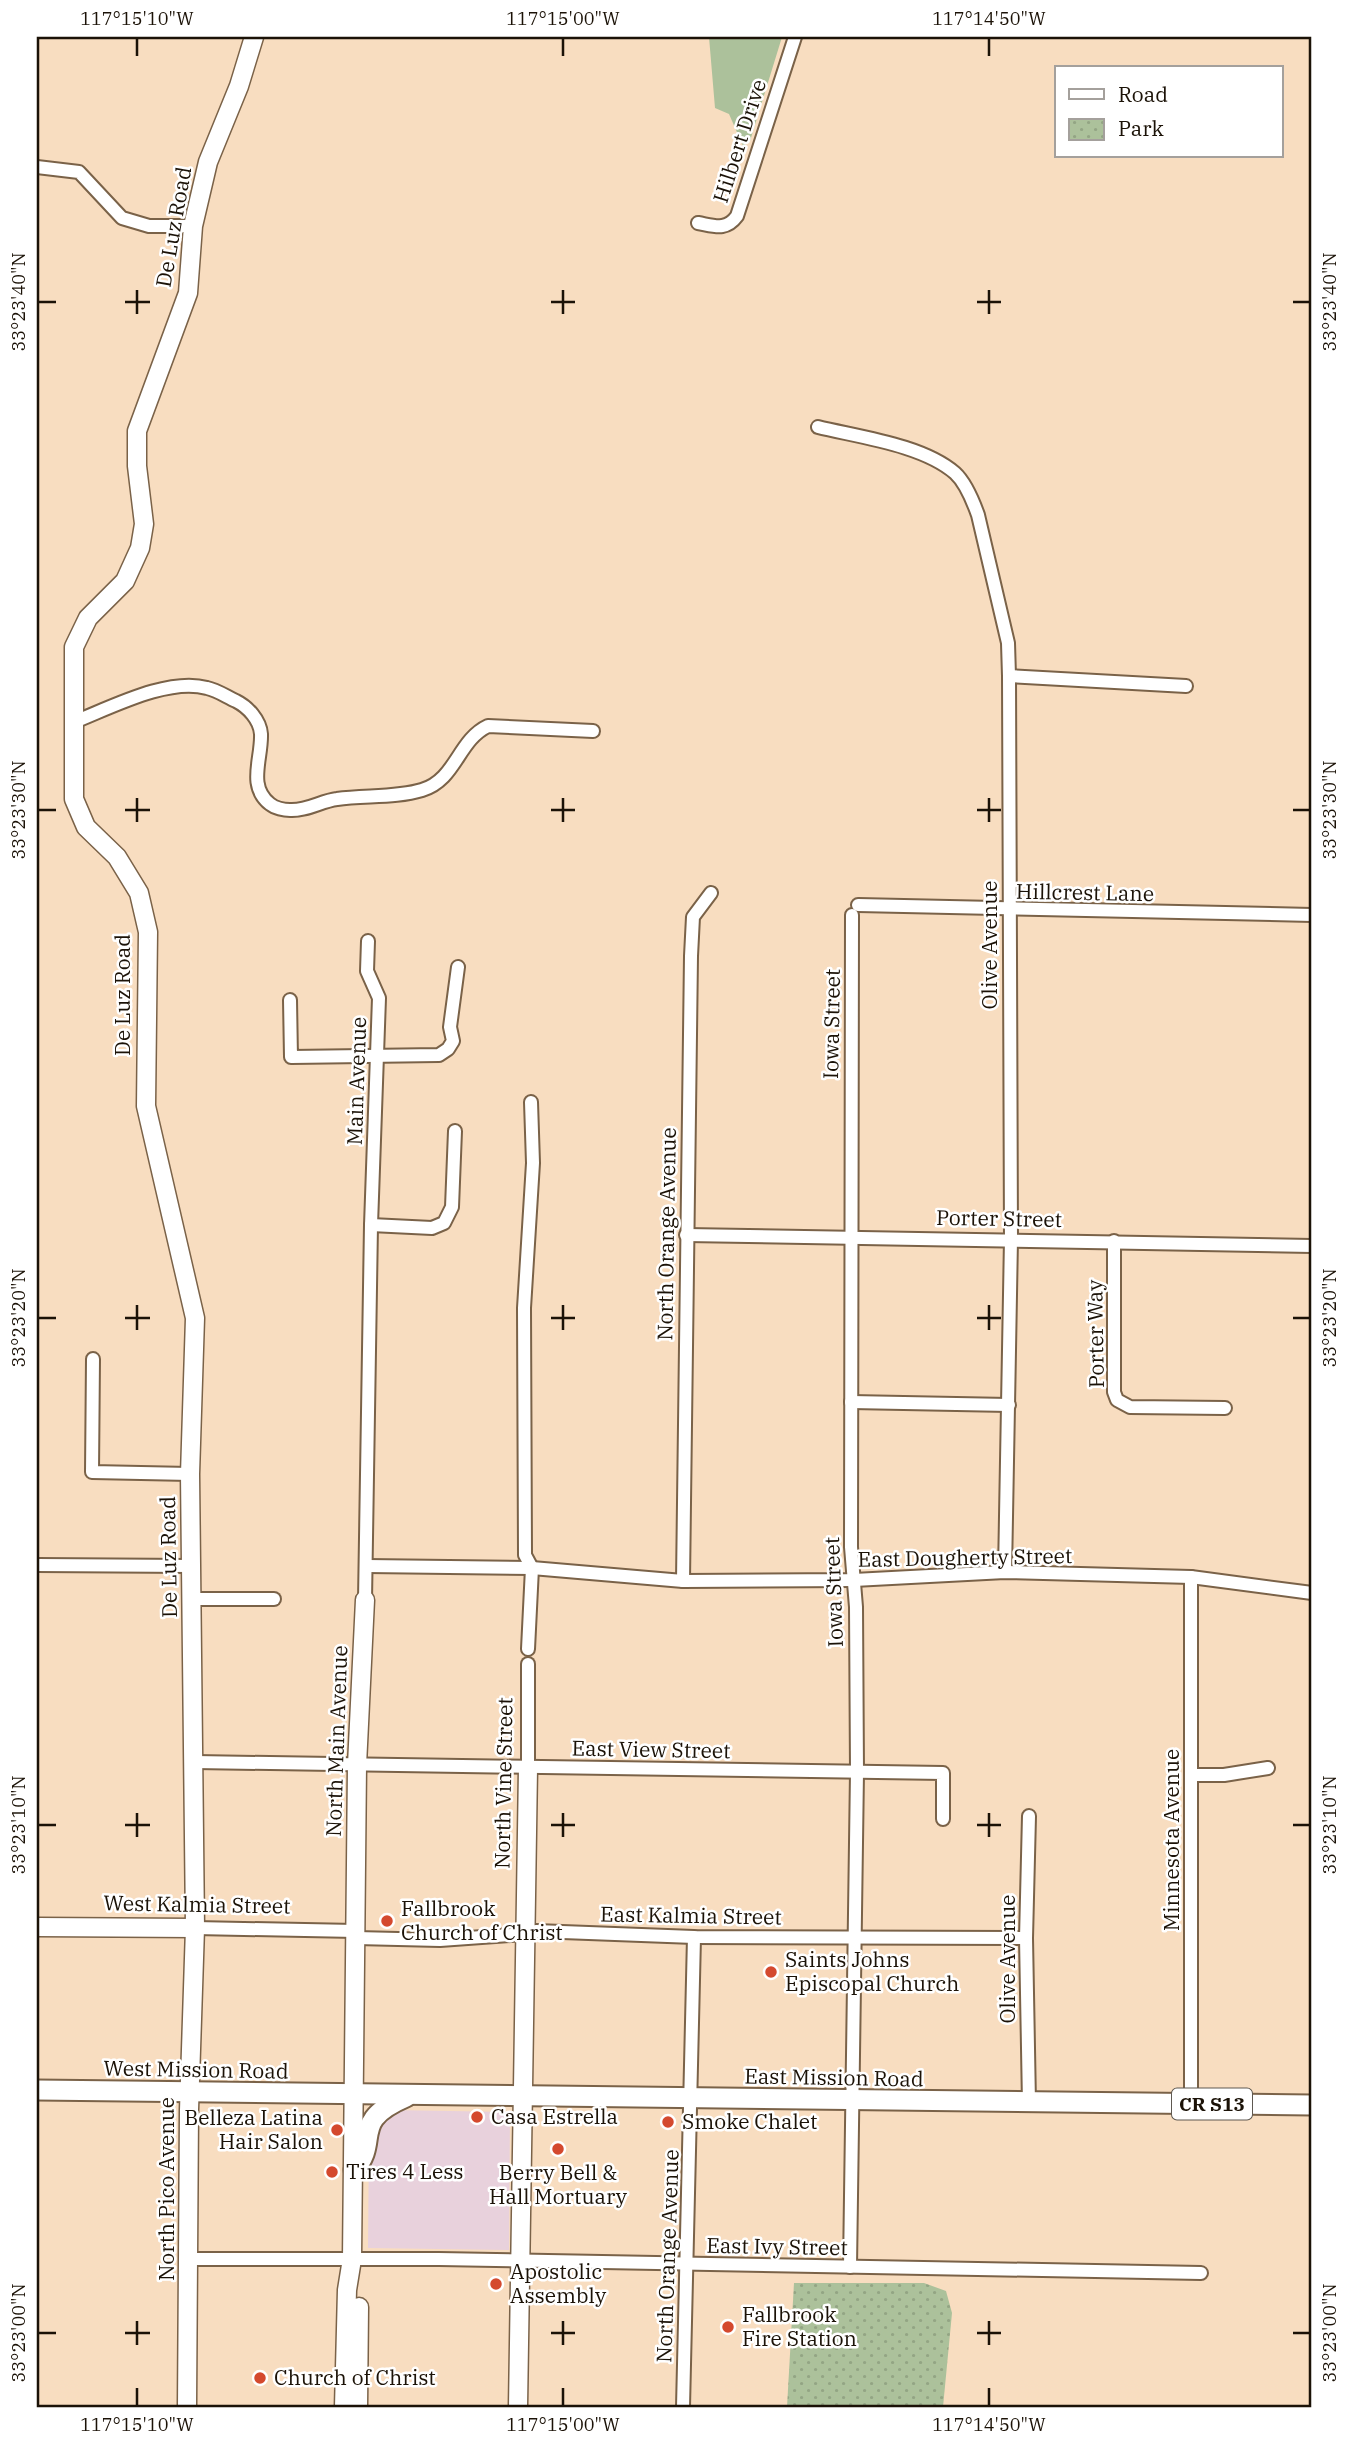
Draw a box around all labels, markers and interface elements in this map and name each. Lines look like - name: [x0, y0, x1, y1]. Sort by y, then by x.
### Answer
- text: 117°15'10"W: [80, 7, 194, 30]
- text: 117°15'00"W: [506, 7, 620, 30]
- text: 117°14'50"W: [932, 7, 1046, 30]
- legend: [1055, 66, 1282, 158]
- street label: Hilbert Drive: [706, 75, 772, 206]
- text: Road: [1118, 80, 1168, 108]
- text: Park: [1118, 114, 1165, 142]
- street label: De Luz Road: [149, 164, 197, 289]
- text: 33°23'40"N: [7, 253, 30, 352]
- text: 33°23'40"N: [1318, 253, 1341, 352]
- text: 33°23'30"N: [7, 761, 30, 860]
- text: 33°23'30"N: [1318, 761, 1341, 860]
- street label: Hillcrest Lane: [1016, 877, 1154, 907]
- street label: Olive Avenue: [975, 881, 1003, 1009]
- street label: De Luz Road: [108, 934, 136, 1056]
- street label: Iowa Street: [816, 969, 846, 1079]
- street label: Main Avenue: [340, 1016, 372, 1146]
- street label: North Orange Avenue: [650, 1127, 682, 1341]
- street label: Porter Street: [936, 1203, 1062, 1233]
- text: 33°23'20"N: [7, 1269, 30, 1368]
- text: 33°23'20"N: [1318, 1269, 1341, 1368]
- street label: Porter Way: [1080, 1279, 1110, 1388]
- street label: De Luz Road: [153, 1496, 183, 1618]
- street label: Iowa Street: [817, 1536, 849, 1648]
- street label: East Dougherty Street: [857, 1541, 1073, 1573]
- street label: North Main Avenue: [319, 1645, 353, 1837]
- street label: North Vine Street: [488, 1697, 518, 1869]
- street label: East View Street: [571, 1734, 731, 1764]
- street label: Minnesota Avenue: [1157, 1749, 1185, 1931]
- text: 33°23'10"N: [7, 1776, 30, 1875]
- text: 33°23'10"N: [1318, 1776, 1341, 1875]
- street label: West Kalmia Street: [103, 1888, 291, 1920]
- place label: Fallbrook Church of Christ: [401, 1894, 563, 1946]
- street label: Olive Avenue: [993, 1895, 1021, 2023]
- street label: East Kalmia Street: [600, 1899, 782, 1931]
- marker: Fallbrook Church of Christ: [379, 1913, 395, 1929]
- place label: Saints Johns Episcopal Church: [785, 1945, 959, 1997]
- marker: Saints Johns Episcopal Church: [763, 1964, 779, 1980]
- street label: West Mission Road: [103, 2053, 289, 2085]
- street label: East Mission Road: [744, 2061, 924, 2093]
- road number: CR S13: [1172, 2088, 1252, 2120]
- street label: North Pico Avenue: [152, 2097, 180, 2281]
- place label: Casa Estrella: [491, 2102, 618, 2130]
- place label: Belleza Latina Hair Salon: [184, 2103, 323, 2155]
- place label: Smoke Chalet: [682, 2107, 817, 2135]
- marker: Casa Estrella: [469, 2109, 485, 2125]
- marker: Smoke Chalet: [660, 2114, 676, 2130]
- marker: Belleza Latina Hair Salon: [329, 2122, 345, 2138]
- marker: Berry Bell & Hall Mortuary: [550, 2141, 566, 2157]
- street label: North Orange Avenue: [649, 2149, 685, 2363]
- place label: Tires 4 Less: [346, 2157, 464, 2185]
- place label: Berry Bell & Hall Mortuary: [489, 2158, 628, 2210]
- marker: Tires 4 Less: [324, 2164, 340, 2180]
- street label: East Ivy Street: [706, 2231, 848, 2261]
- place label: Apostolic Assembly: [510, 2257, 607, 2309]
- marker: Apostolic Assembly: [488, 2276, 504, 2292]
- text: 33°23'00"N: [7, 2284, 30, 2383]
- text: 33°23'00"N: [1318, 2284, 1341, 2383]
- place label: Fallbrook Fire Station: [742, 2300, 857, 2352]
- marker: Fallbrook Fire Station: [720, 2319, 736, 2335]
- place label: Church of Christ: [274, 2363, 436, 2391]
- marker: Church of Christ: [252, 2370, 268, 2386]
- text: 117°15'10"W: [80, 2413, 194, 2436]
- text: 117°15'00"W: [506, 2413, 620, 2436]
- text: 117°14'50"W: [932, 2413, 1046, 2436]

